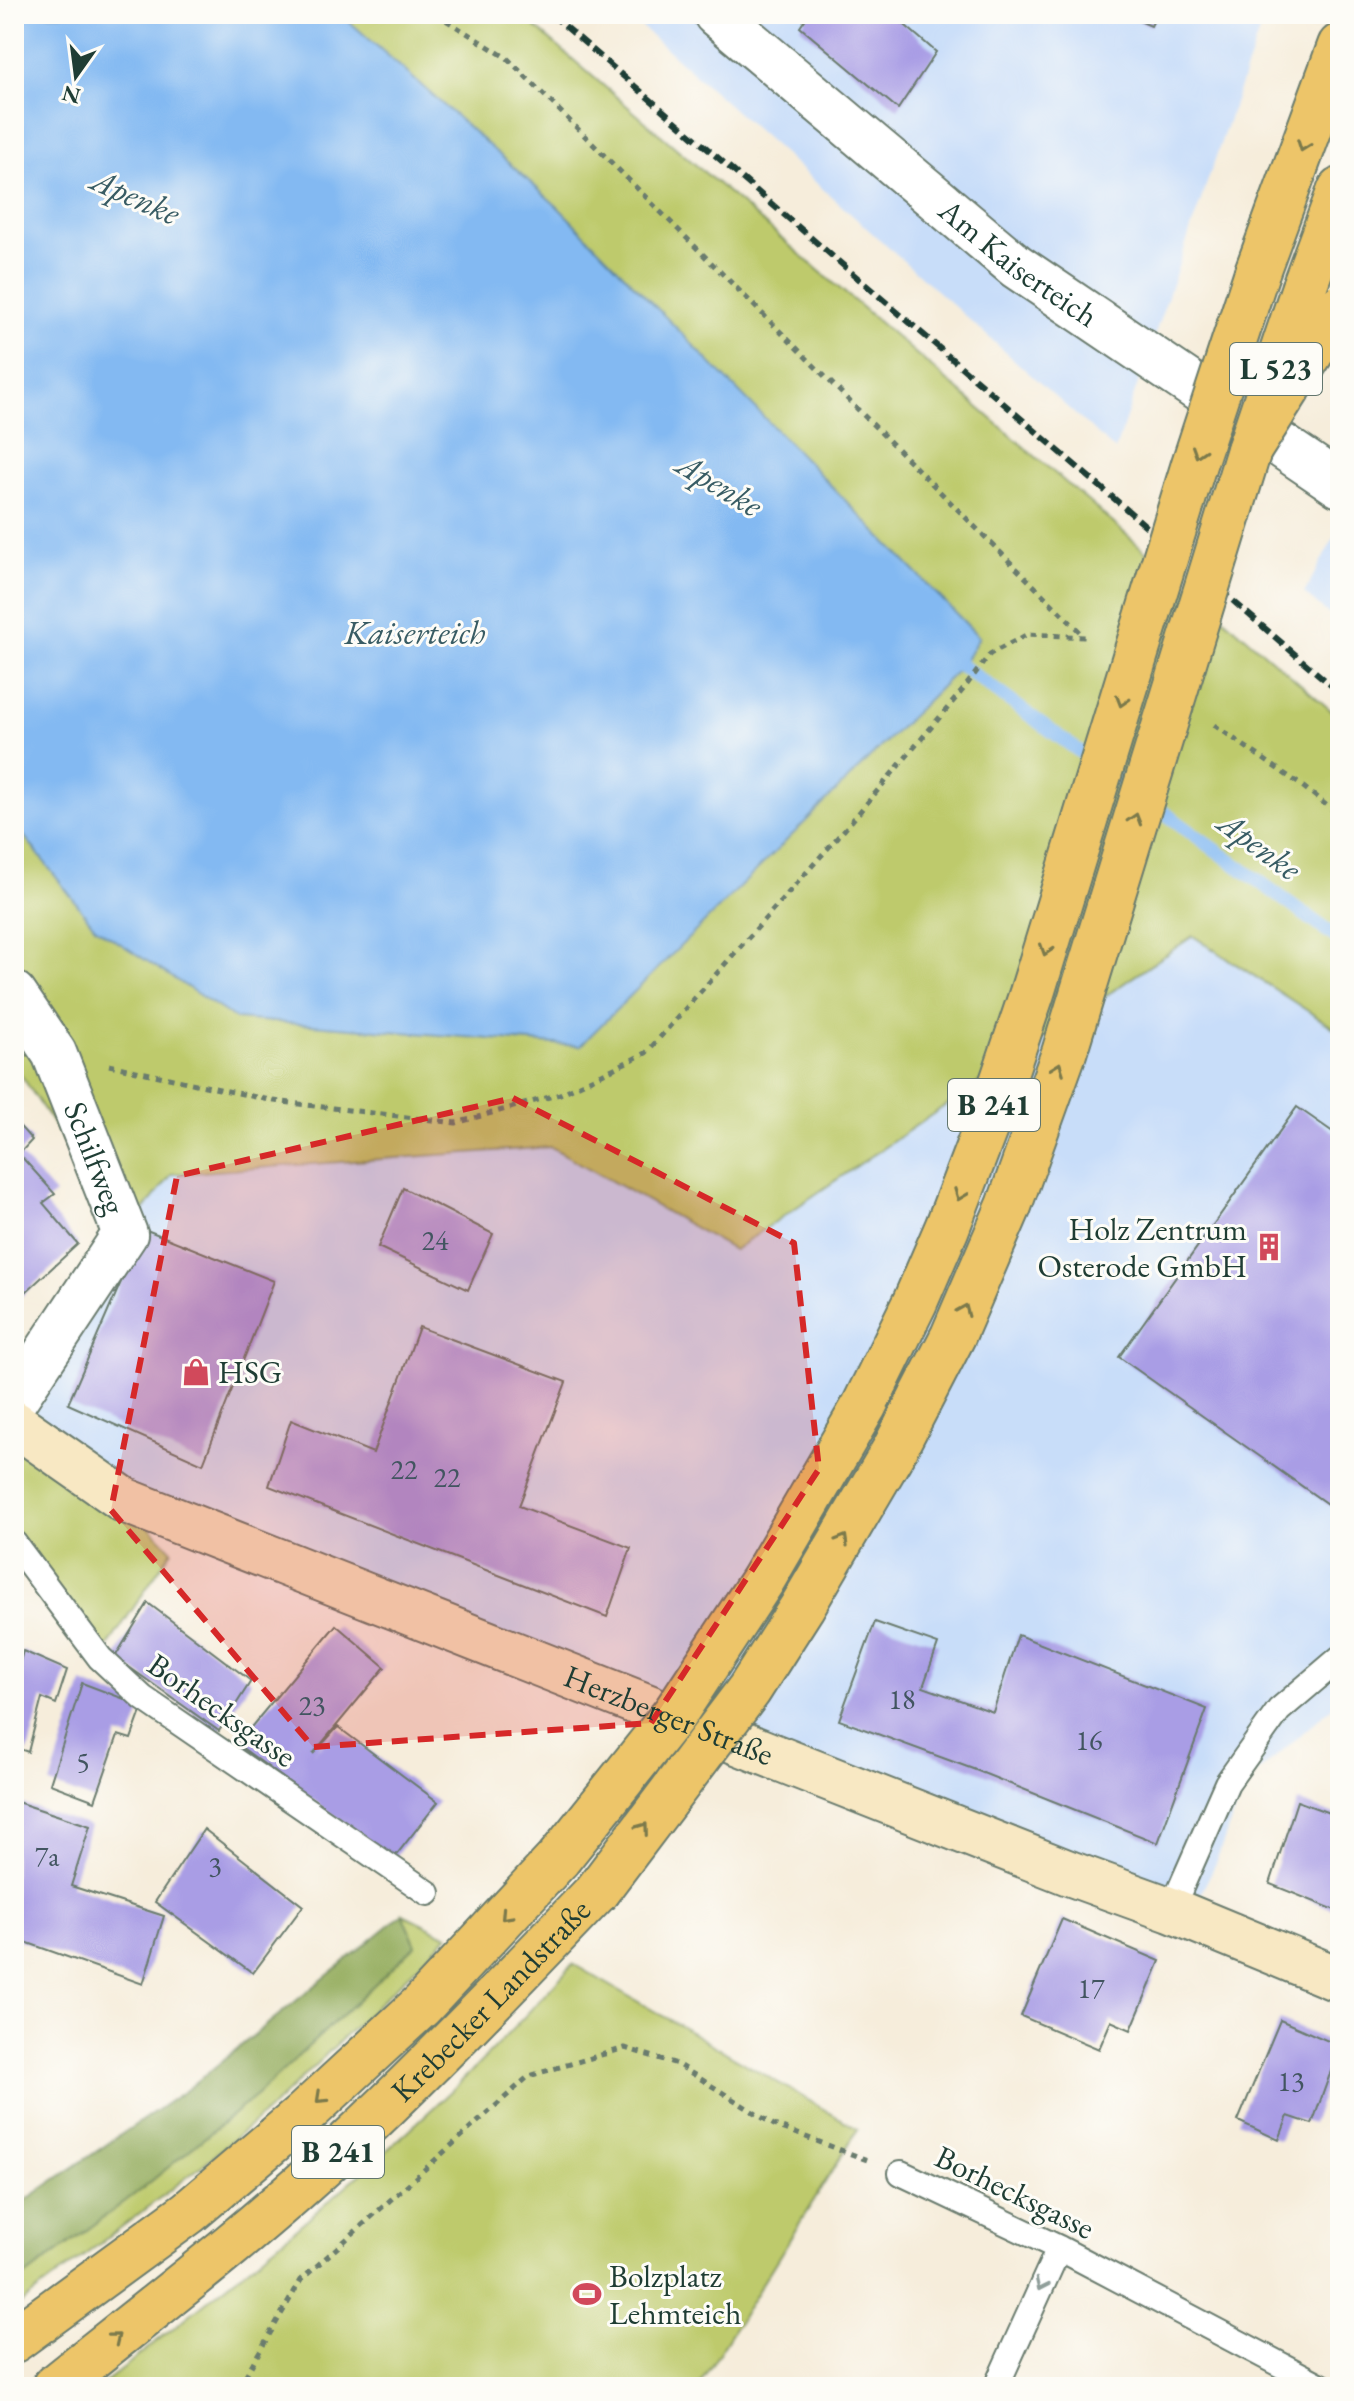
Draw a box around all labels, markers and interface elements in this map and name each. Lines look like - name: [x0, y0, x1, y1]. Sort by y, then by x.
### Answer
- north arrow: [36, 36, 116, 116]
- text: N: [59, 79, 83, 111]
- one-way arrow: [1296, 138, 1313, 152]
- water label: Apenke: [82, 156, 188, 235]
- street label: Am Kaiserteich: [929, 189, 1106, 337]
- road number: L 523: [1230, 343, 1322, 395]
- water label: Apenke: [666, 440, 771, 527]
- one-way arrow: [1191, 445, 1207, 459]
- water label: Kaiserteich: [343, 610, 486, 654]
- one-way arrow: [1115, 694, 1131, 707]
- water label: Apenke: [1207, 798, 1311, 890]
- one-way arrow: [1126, 813, 1142, 827]
- one-way arrow: [1039, 942, 1055, 956]
- one-way arrow: [1049, 1062, 1065, 1076]
- road number: B 241: [948, 1079, 1040, 1131]
- street label: Schilfweg: [54, 1096, 137, 1221]
- one-way arrow: [953, 1187, 970, 1201]
- place label: Holz Zentrum Osterode GmbH: [1037, 1208, 1247, 1287]
- house number: 24: [422, 1222, 449, 1258]
- building icon: Holz Zentrum Osterode GmbH: [1254, 1232, 1284, 1262]
- one-way arrow: [954, 1304, 970, 1318]
- place label: HSG: [218, 1351, 282, 1393]
- shop icon: HSG: [181, 1357, 211, 1387]
- house number: 22: [391, 1451, 418, 1487]
- house number: 22: [434, 1459, 461, 1495]
- one-way arrow: [833, 1534, 849, 1549]
- street label: Borhecksgasse: [139, 1643, 305, 1777]
- street label: Herzberger Straße: [558, 1655, 780, 1775]
- house number: 18: [889, 1681, 915, 1717]
- house number: 23: [299, 1687, 325, 1723]
- house number: 16: [1076, 1722, 1102, 1758]
- house number: 5: [76, 1744, 90, 1780]
- one-way arrow: [633, 1822, 648, 1837]
- house number: 7a: [35, 1838, 60, 1874]
- house number: 3: [208, 1848, 222, 1884]
- street label: Krebecker Landstraße: [382, 1890, 600, 2111]
- one-way arrow: [500, 1906, 515, 1920]
- house number: 17: [1078, 1970, 1105, 2006]
- house number: 13: [1278, 2063, 1304, 2099]
- one-way arrow: [316, 2088, 330, 2103]
- road number: B 241: [292, 2126, 384, 2178]
- street label: Borhecksgasse: [928, 2135, 1102, 2249]
- place label: Bolzplatz Lehmteich: [609, 2255, 741, 2334]
- one-way arrow: [1035, 2277, 1051, 2291]
- sports icon: Bolzplatz Lehmteich: [572, 2279, 602, 2309]
- one-way arrow: [106, 2333, 120, 2348]

